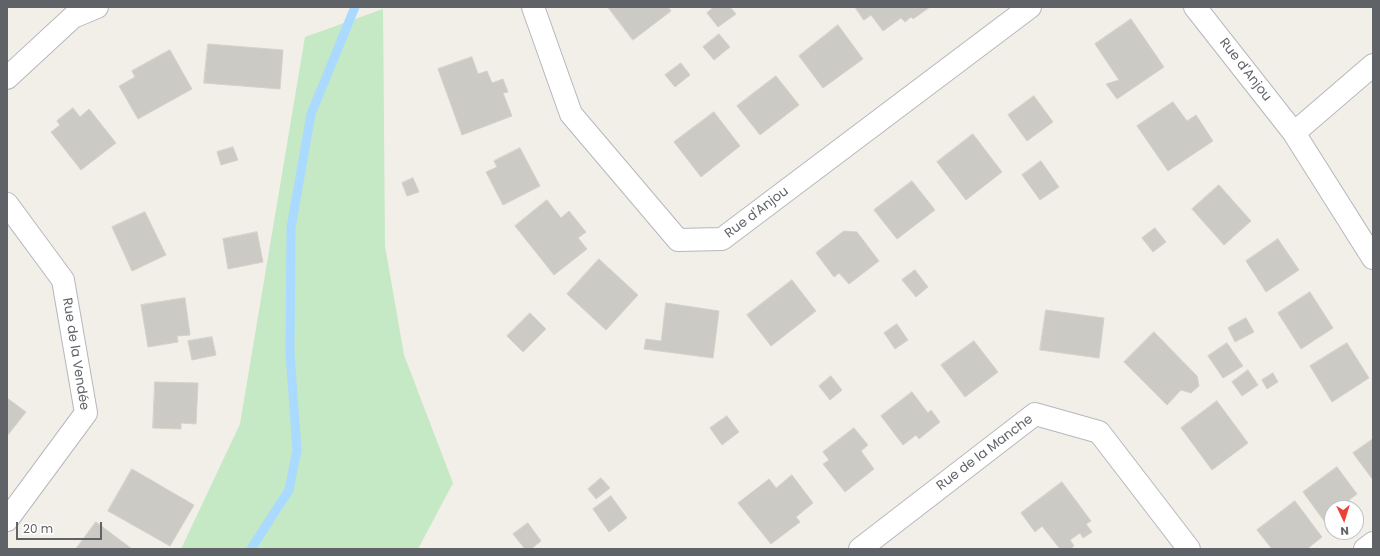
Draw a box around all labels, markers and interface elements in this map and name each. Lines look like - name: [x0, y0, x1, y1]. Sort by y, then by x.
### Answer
- street label: Rue d'Anjou: [1216, 35, 1274, 105]
- street label: Rue d'Anjou: [722, 184, 792, 242]
- street label: Rue de la Vendée: [58, 297, 92, 411]
- street label: Rue de la Manche: [934, 412, 1036, 494]
- north arrow: [1324, 500, 1364, 540]
- scale bar: [18, 514, 104, 540]
- text: 20 m: [23, 520, 53, 537]
- text: N: [1340, 523, 1349, 539]

